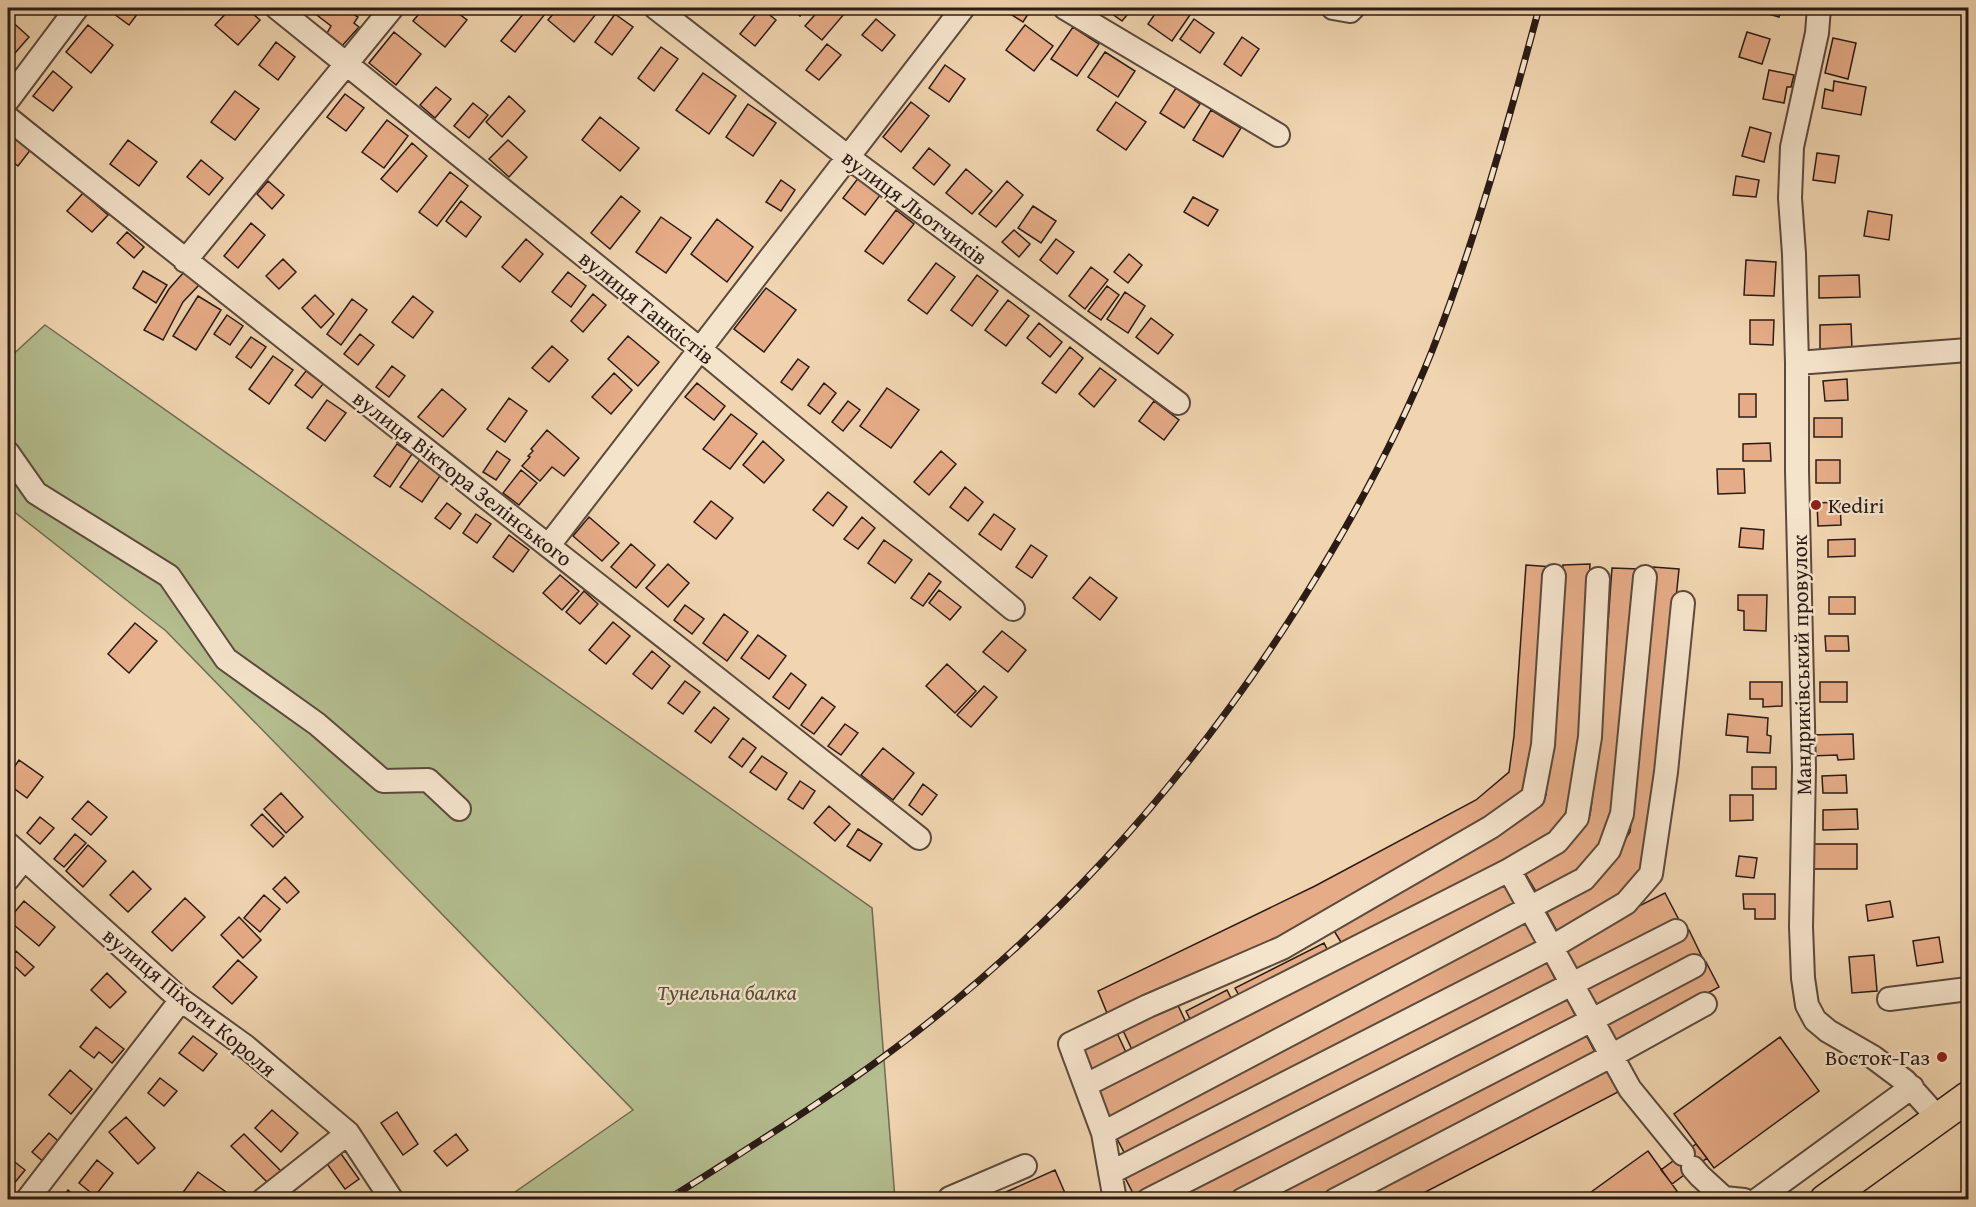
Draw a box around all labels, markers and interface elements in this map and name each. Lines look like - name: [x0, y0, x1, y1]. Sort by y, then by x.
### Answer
- street label: вулиця Льотчиків: [835, 142, 995, 272]
- street label: вулиця Танкістів: [572, 242, 722, 372]
- street label: вулиця Віктора Зелінського: [346, 382, 580, 574]
- place label: Kediri: [1828, 489, 1885, 521]
- marker: Kediri: [1809, 498, 1823, 512]
- street label: Мандриківський провулок: [1783, 534, 1819, 796]
- street label: вулиця Піхоти Короля: [96, 920, 284, 1084]
- park label: Тунельна балка: [657, 976, 797, 1008]
- place label: Восток-Газ: [1825, 1041, 1930, 1073]
- marker: Восток-Газ: [1935, 1050, 1949, 1064]

